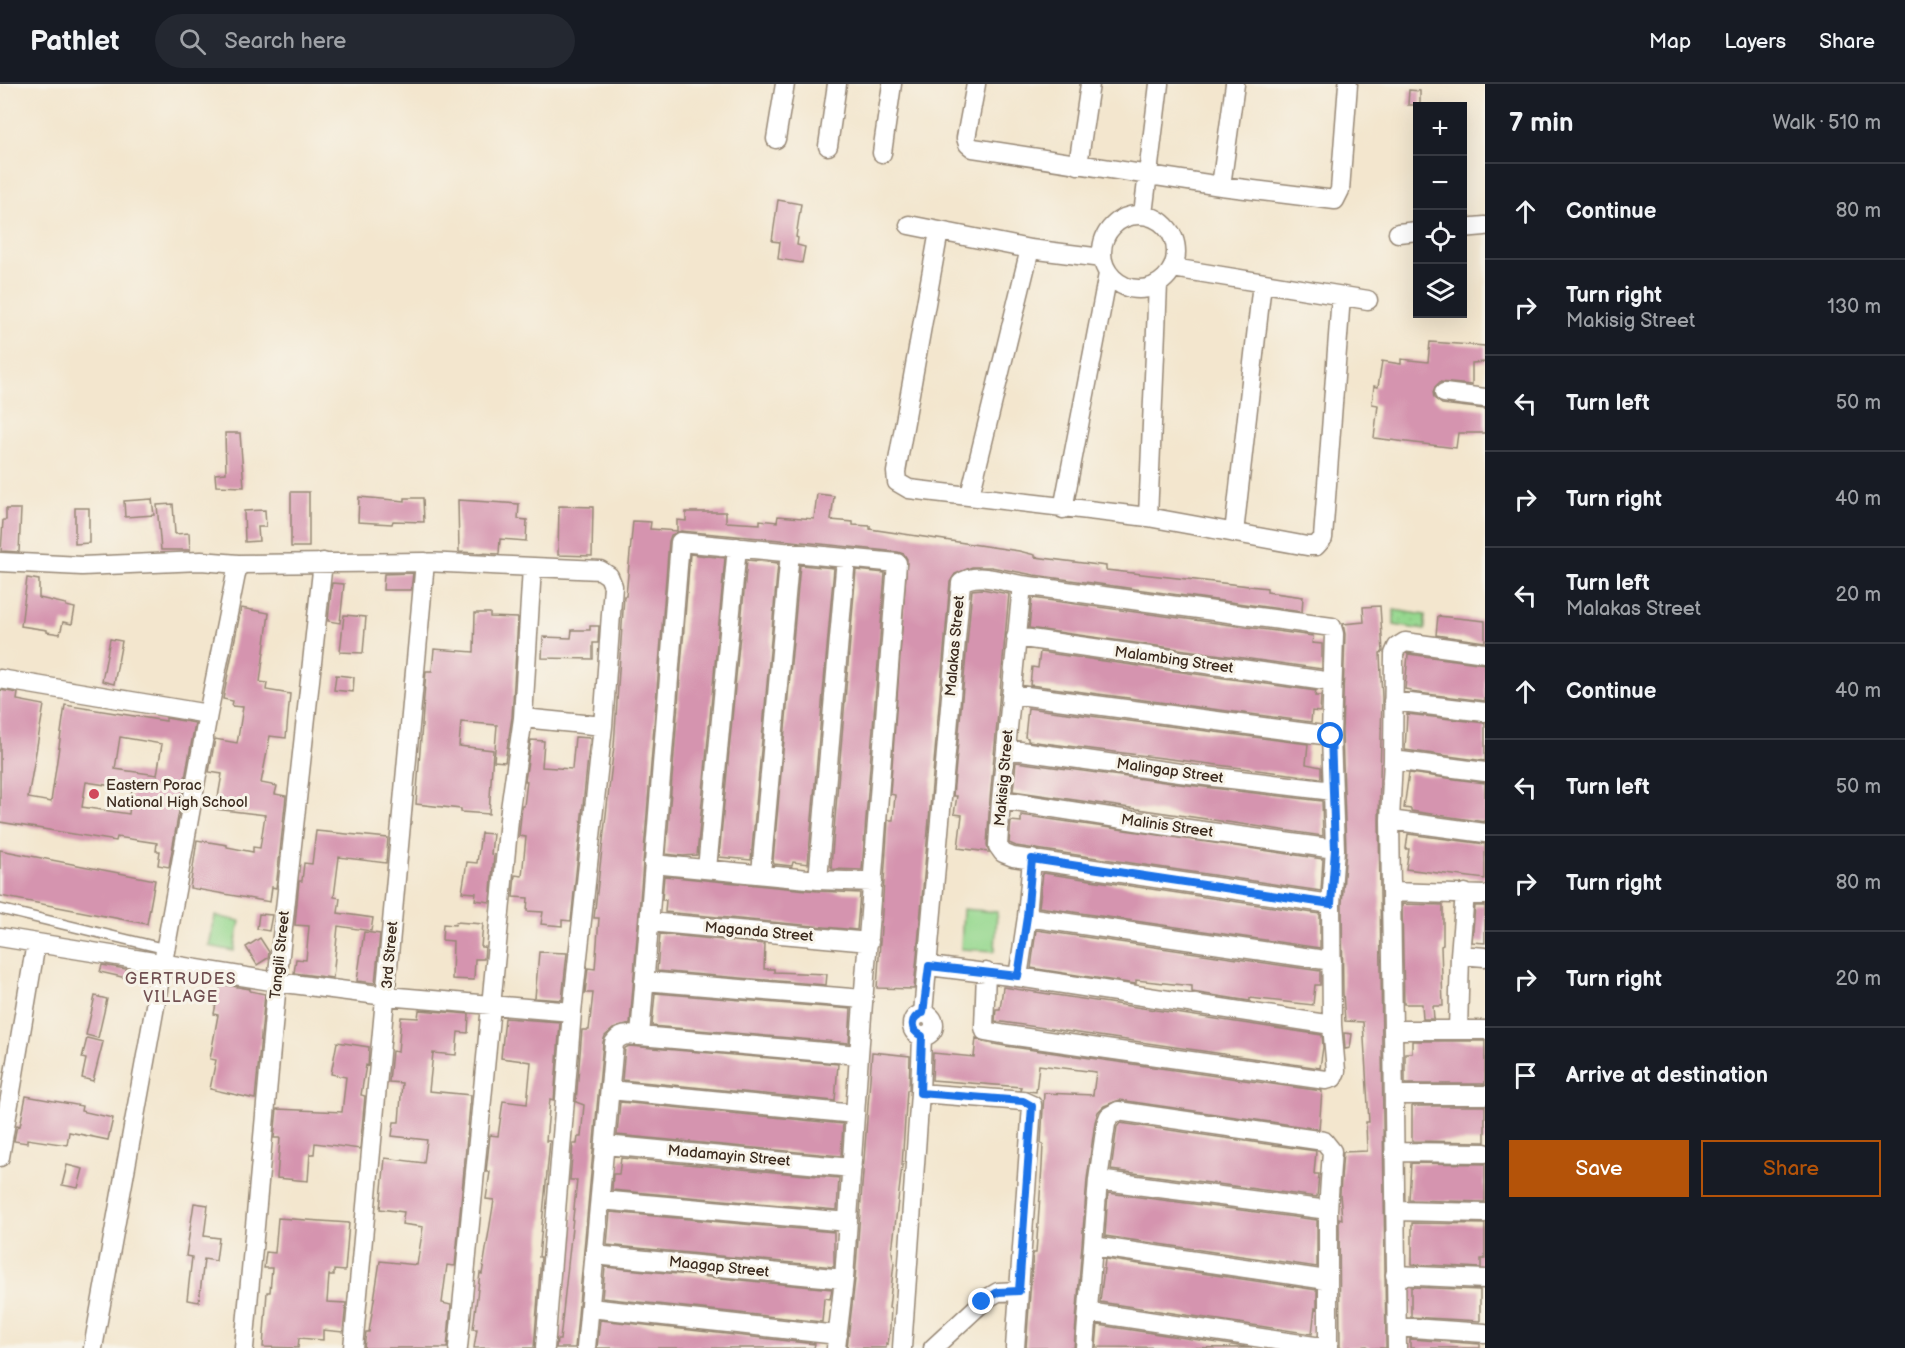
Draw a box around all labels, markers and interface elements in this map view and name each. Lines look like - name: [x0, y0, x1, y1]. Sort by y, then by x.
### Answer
- search box: [155, 14, 575, 68]
- text: Pathlet: [30, 25, 119, 58]
- icon: search: [176, 25, 209, 58]
- text: Search here: [224, 28, 346, 55]
- text: Map: [1649, 29, 1691, 54]
- text: Layers: [1724, 29, 1786, 54]
- text: Share: [1819, 29, 1875, 54]
- map controls: [1413, 102, 1467, 318]
- button: +: [1413, 102, 1467, 156]
- text: 7 min: [1509, 108, 1573, 139]
- text: Walk · 510 m: [1772, 111, 1881, 135]
- button: −: [1413, 156, 1467, 210]
- icon: ahead: [1509, 195, 1542, 228]
- text: Continue: [1566, 198, 1656, 225]
- text: 80 m: [1836, 199, 1881, 223]
- button: locate: [1413, 210, 1467, 264]
- button: layers: [1413, 264, 1467, 318]
- text: Turn right: [1566, 282, 1662, 309]
- icon: right: [1509, 291, 1542, 324]
- text: 130 m: [1827, 295, 1881, 319]
- text: Makisig Street: [1566, 309, 1695, 333]
- icon: left: [1509, 387, 1542, 420]
- text: Turn left: [1566, 390, 1650, 417]
- text: 50 m: [1836, 391, 1881, 415]
- icon: right: [1509, 483, 1542, 516]
- text: Turn right: [1566, 486, 1662, 513]
- text: 40 m: [1835, 487, 1881, 511]
- text: Turn left: [1566, 570, 1650, 597]
- icon: left: [1509, 579, 1542, 612]
- text: 20 m: [1836, 583, 1881, 607]
- street label: Malakas Street: [941, 594, 969, 697]
- text: Malakas Street: [1566, 597, 1701, 621]
- street label: Malambing Street: [1113, 642, 1235, 678]
- icon: ahead: [1509, 675, 1542, 708]
- text: Continue: [1566, 678, 1656, 705]
- text: 40 m: [1835, 679, 1881, 703]
- route start: [1317, 722, 1343, 748]
- street label: Makisig Street: [990, 729, 1018, 827]
- street label: Malingap Street: [1115, 754, 1225, 788]
- icon: left: [1509, 771, 1542, 804]
- text: Turn left: [1566, 774, 1650, 801]
- text: 50 m: [1836, 775, 1881, 799]
- place label: Eastern Porac National High School: [106, 776, 248, 812]
- marker: Eastern Porac National High School: [87, 787, 101, 801]
- street label: Malinis Street: [1120, 810, 1215, 842]
- icon: right: [1509, 867, 1542, 900]
- text: Turn right: [1566, 870, 1662, 897]
- text: 80 m: [1836, 871, 1881, 895]
- street label: Tangili Street: [266, 910, 294, 1000]
- street label: Maganda Street: [704, 918, 815, 946]
- street label: 3rd Street: [378, 920, 402, 990]
- icon: right: [1509, 963, 1542, 996]
- text: Turn right: [1566, 966, 1662, 993]
- text: 20 m: [1836, 967, 1881, 991]
- district label: GERTRUDES VILLAGE: [125, 970, 237, 1007]
- icon: arrive: [1509, 1059, 1542, 1092]
- text: Arrive at destination: [1566, 1062, 1768, 1089]
- button: Save: [1509, 1140, 1689, 1197]
- button: Share: [1701, 1140, 1881, 1197]
- street label: Madamayin Street: [667, 1141, 792, 1171]
- street label: Maagap Street: [668, 1252, 770, 1282]
- route end: [968, 1288, 994, 1314]

